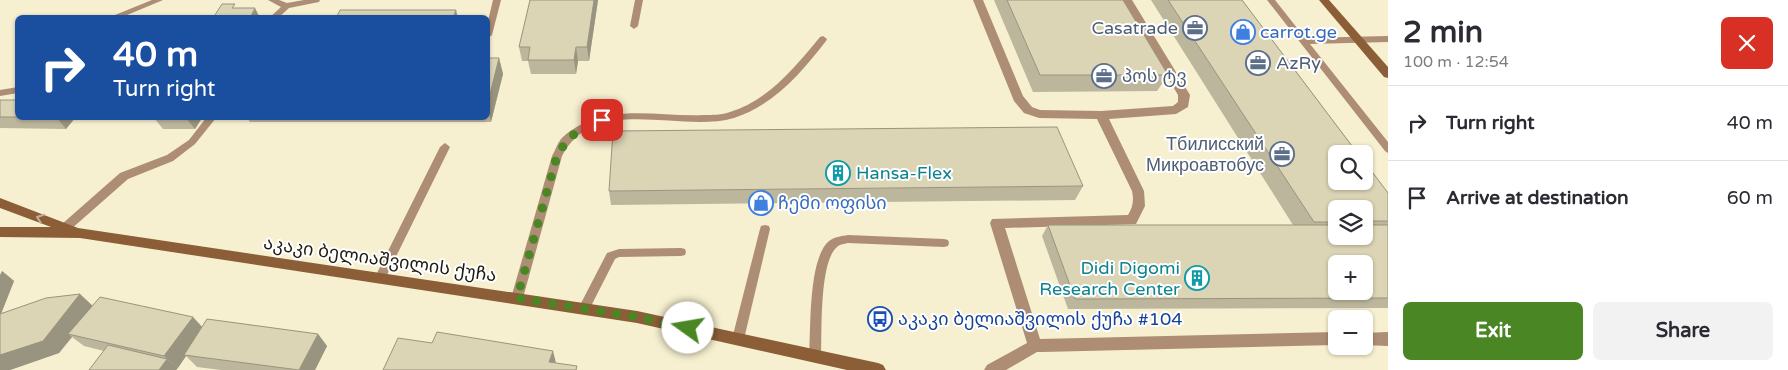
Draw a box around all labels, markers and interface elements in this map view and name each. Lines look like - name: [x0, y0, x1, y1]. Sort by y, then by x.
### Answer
- text: 2 min: [1403, 14, 1483, 51]
- office icon: Casatrade: [1182, 15, 1208, 41]
- place label: Casatrade: [1091, 17, 1178, 39]
- button: close: [1721, 17, 1773, 69]
- shop icon: carrot.ge: [1230, 19, 1256, 45]
- place label: carrot.ge: [1260, 21, 1337, 43]
- text: 40 m: [113, 34, 198, 76]
- icon: right: [30, 35, 95, 100]
- office icon: AzRy: [1245, 50, 1271, 76]
- place label: AzRy: [1276, 52, 1321, 74]
- text: 100 m · 12:54: [1403, 52, 1509, 72]
- office icon: პოს ტვ: [1091, 63, 1117, 89]
- place label: პოს ტვ: [1122, 65, 1187, 87]
- text: Turn right: [113, 76, 215, 102]
- pin: [581, 99, 623, 141]
- icon: arrive: [588, 106, 616, 134]
- icon: right: [1403, 109, 1431, 137]
- text: Turn right: [1446, 112, 1534, 134]
- text: 40 m: [1727, 112, 1773, 134]
- place label: Тбилисский Микроавтобус: [1146, 133, 1264, 176]
- office icon: Тбилисский Микроавтобус: [1269, 141, 1295, 167]
- map controls: [1328, 145, 1373, 355]
- button: search: [1328, 145, 1373, 190]
- building icon: Hansa-Flex: [825, 160, 851, 186]
- place label: Hansa-Flex: [856, 162, 952, 184]
- icon: arrive: [1403, 184, 1431, 212]
- text: Arrive at destination: [1446, 187, 1629, 209]
- text: 60 m: [1727, 187, 1773, 209]
- shop icon: ჩემი ოფისი: [748, 190, 774, 216]
- place label: ჩემი ოფისი: [778, 192, 887, 214]
- button: layers: [1328, 200, 1373, 245]
- one-way arrow: [37, 213, 45, 223]
- street label: აკაკი ბელიაშვილის ქუჩა: [262, 232, 498, 286]
- button: +: [1328, 255, 1373, 300]
- place label: Didi Digomi Research Center: [1039, 257, 1180, 300]
- building icon: Didi Digomi Research Center: [1184, 265, 1210, 291]
- position arrow: [661, 301, 713, 353]
- button: Exit: [1403, 302, 1583, 360]
- button: Share: [1593, 302, 1773, 360]
- bus stop icon: აკაკი ბელიაშვილის ქუჩა #104: [867, 306, 893, 332]
- place label: აკაკი ბელიაშვილის ქუჩა #104: [898, 308, 1183, 330]
- button: −: [1328, 310, 1373, 355]

